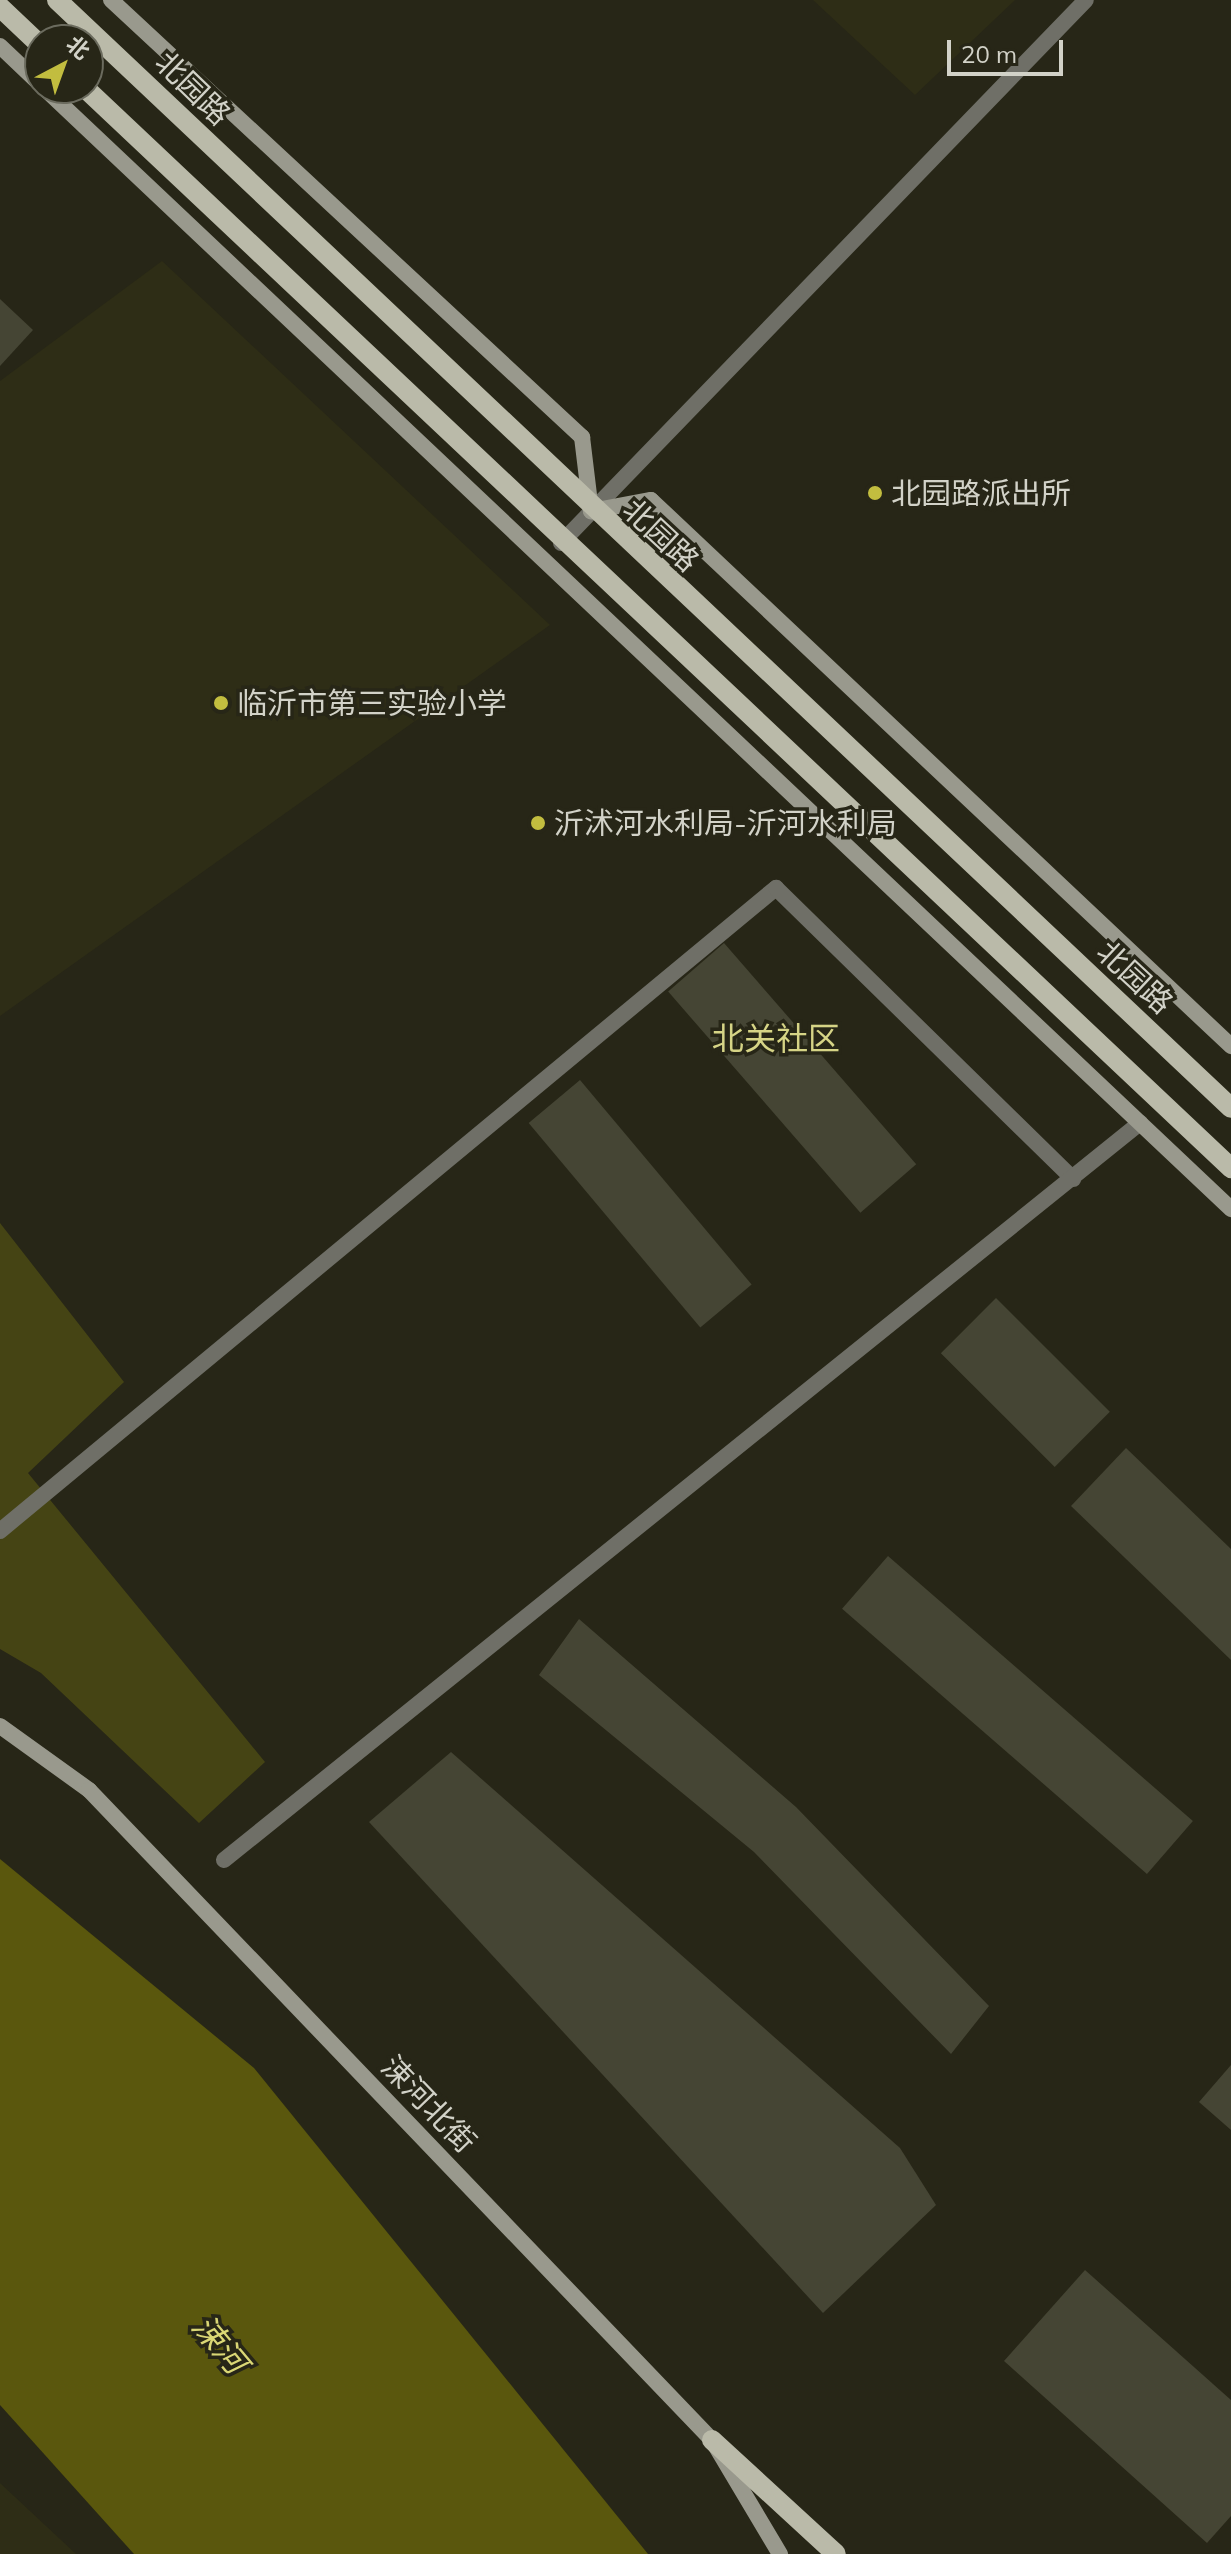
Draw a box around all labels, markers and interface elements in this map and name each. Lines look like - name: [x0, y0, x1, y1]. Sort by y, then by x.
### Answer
- north arrow: [24, 24, 104, 104]
- scale bar: [951, 24, 1067, 74]
- text: 北: [61, 30, 96, 65]
- text: 20 m: [961, 39, 1017, 69]
- street label: 北园路: [148, 44, 238, 132]
- place label: 北园路派出所: [891, 475, 1071, 511]
- marker: 北园路派出所: [866, 484, 884, 502]
- street label: 北园路: [616, 491, 706, 579]
- place label: 临沂市第三实验小学: [237, 685, 507, 721]
- marker: 临沂市第三实验小学: [212, 694, 230, 712]
- place label: 沂沭河水利局-沂河水利局: [554, 805, 897, 841]
- marker: 沂沭河水利局-沂河水利局: [529, 814, 547, 832]
- street label: 北园路: [1090, 933, 1180, 1021]
- district label: 北关社区: [712, 1019, 840, 1057]
- street label: 涑河北街: [374, 2048, 484, 2160]
- water label: 涑河: [185, 2307, 255, 2381]

